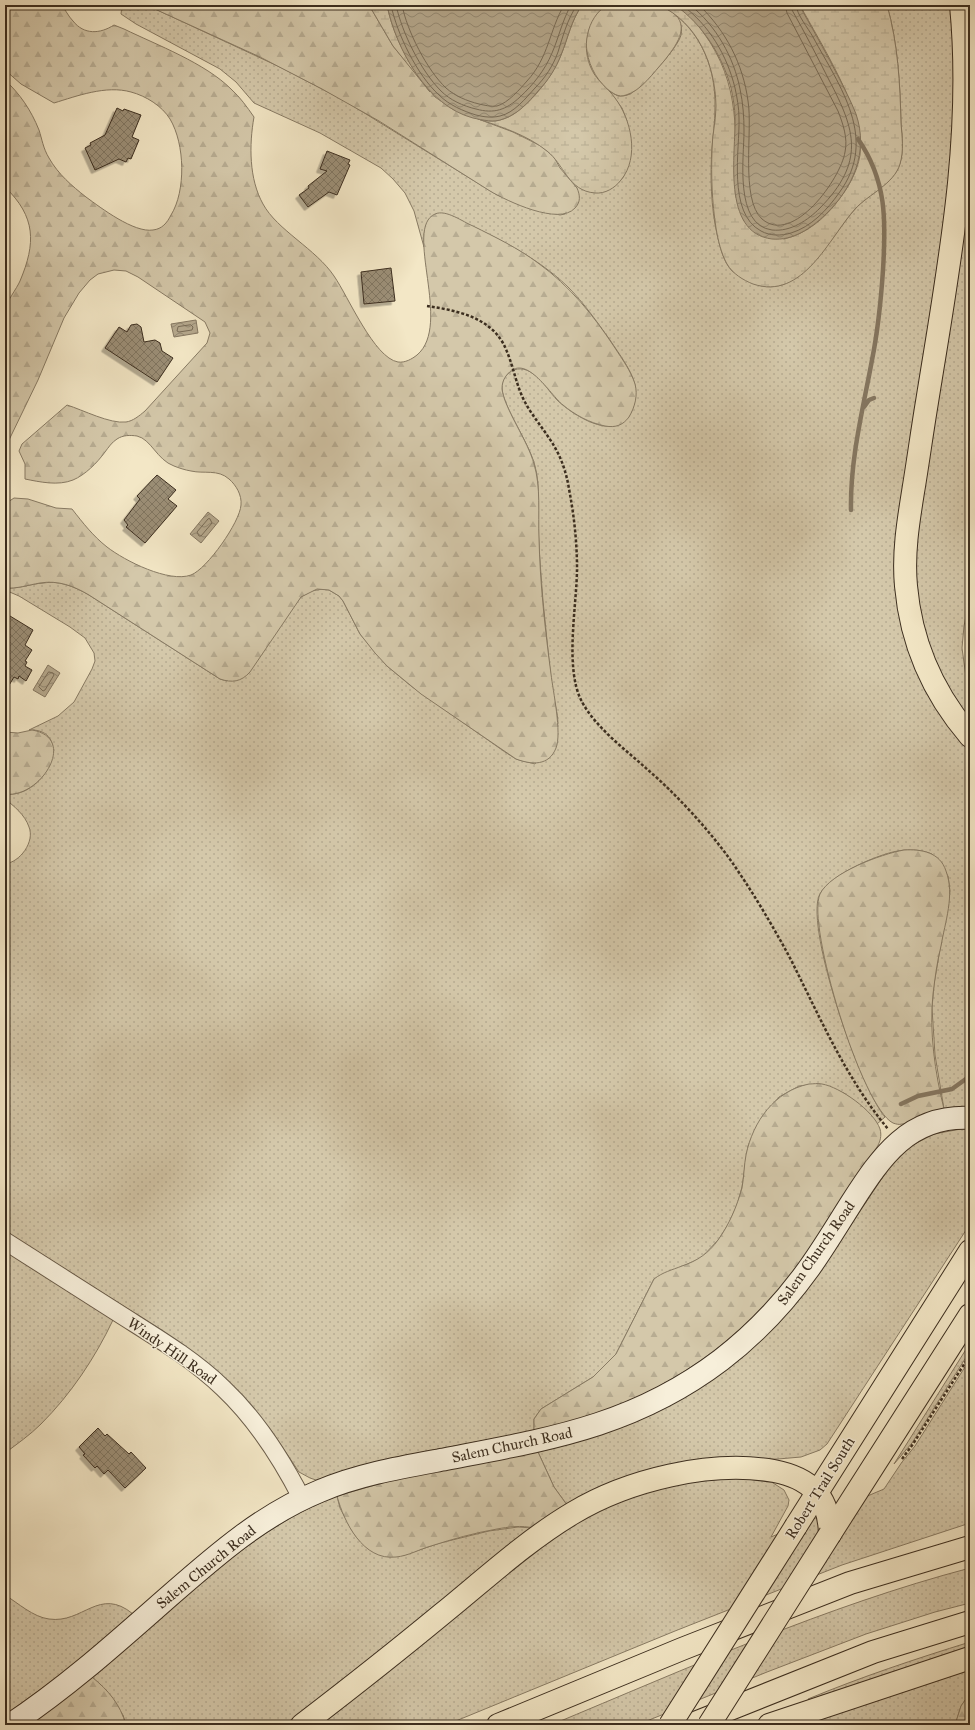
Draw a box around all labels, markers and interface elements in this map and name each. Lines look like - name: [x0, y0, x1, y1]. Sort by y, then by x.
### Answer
- street label: Salem Church Road: [773, 1197, 859, 1309]
- street label: Windy Hill Road: [124, 1314, 220, 1389]
- street label: Salem Church Road: [450, 1423, 574, 1467]
- street label: Robert Trail South: [781, 1433, 859, 1542]
- street label: Salem Church Road: [153, 1521, 260, 1613]

